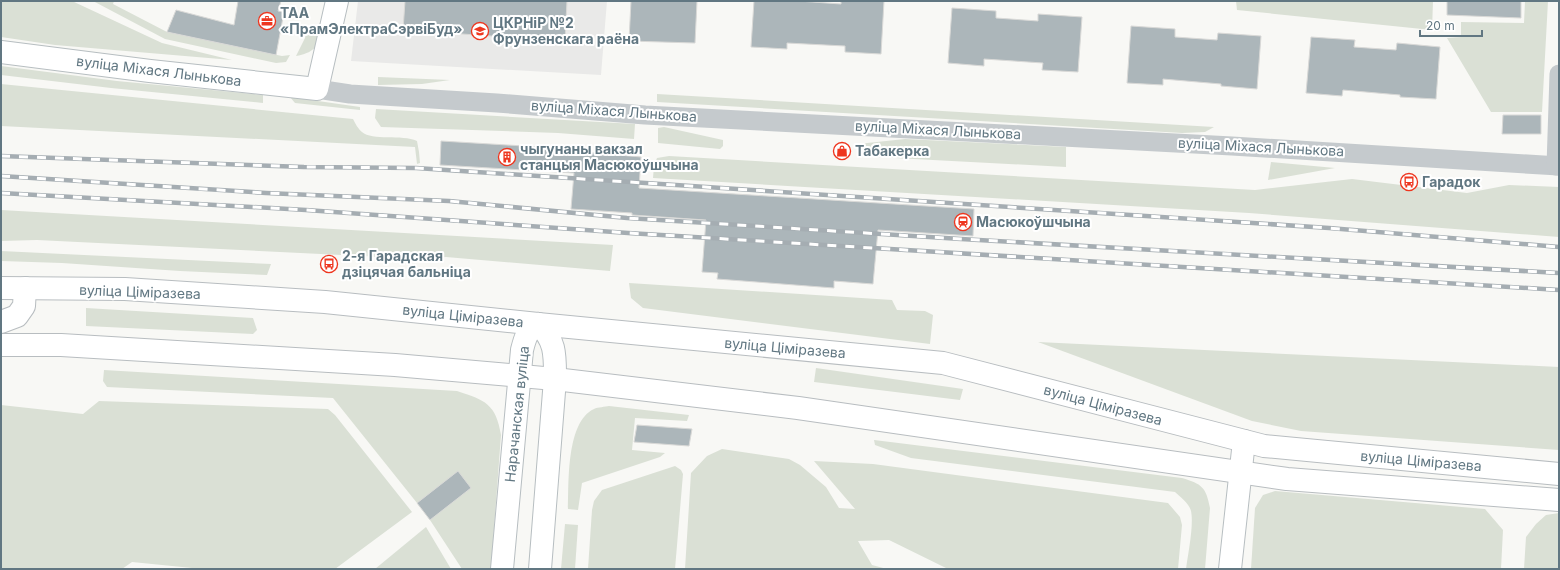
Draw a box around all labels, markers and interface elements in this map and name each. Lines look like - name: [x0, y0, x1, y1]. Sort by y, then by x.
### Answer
- place label: ТАА «ПрамЭлектраСэрвіБуд»: [280, 4, 463, 37]
- office icon: ТАА «ПрамЭлектраСэрвіБуд»: [257, 11, 277, 31]
- scale bar: [1420, 12, 1482, 38]
- place label: ЦКРНіР №2 Фрунзенскага раёна: [493, 14, 639, 47]
- text: 20 m: [1426, 18, 1455, 33]
- school or university icon: ЦКРНіР №2 Фрунзенскага раёна: [470, 21, 490, 41]
- street label: вуліца Міхася Лынькова: [75, 52, 243, 89]
- street label: вуліца Міхася Лынькова: [530, 96, 698, 125]
- street label: вуліца Міхася Лынькова: [855, 117, 1022, 142]
- street label: вуліца Міхася Лынькова: [1178, 134, 1345, 159]
- place label: чыгунаны вакзал станцыя Масюкоўшчына: [520, 140, 699, 173]
- shop icon: Табакерка: [832, 141, 852, 161]
- place label: Табакерка: [855, 142, 929, 159]
- building icon: чыгунаны вакзал станцыя Масюкоўшчына: [497, 147, 517, 167]
- bus stop icon: Гарадок: [1399, 172, 1419, 192]
- place label: Гарадок: [1422, 173, 1481, 190]
- station icon: Масюкоўшчына: [953, 212, 973, 232]
- place label: Масюкоўшчына: [976, 213, 1091, 230]
- place label: 2-я Гарадская дзіцячая бальніца: [342, 247, 471, 280]
- bus stop icon: 2-я Гарадская дзіцячая бальніца: [319, 254, 339, 274]
- street label: вуліца Ціміразева: [79, 281, 201, 302]
- street label: вуліца Ціміразева: [402, 301, 525, 330]
- street label: вуліца Ціміразева: [724, 334, 846, 361]
- street label: Нарачанская вуліца: [501, 345, 532, 483]
- street label: вуліца Ціміразева: [1042, 381, 1164, 428]
- street label: вуліца Ціміразева: [1360, 447, 1482, 474]

